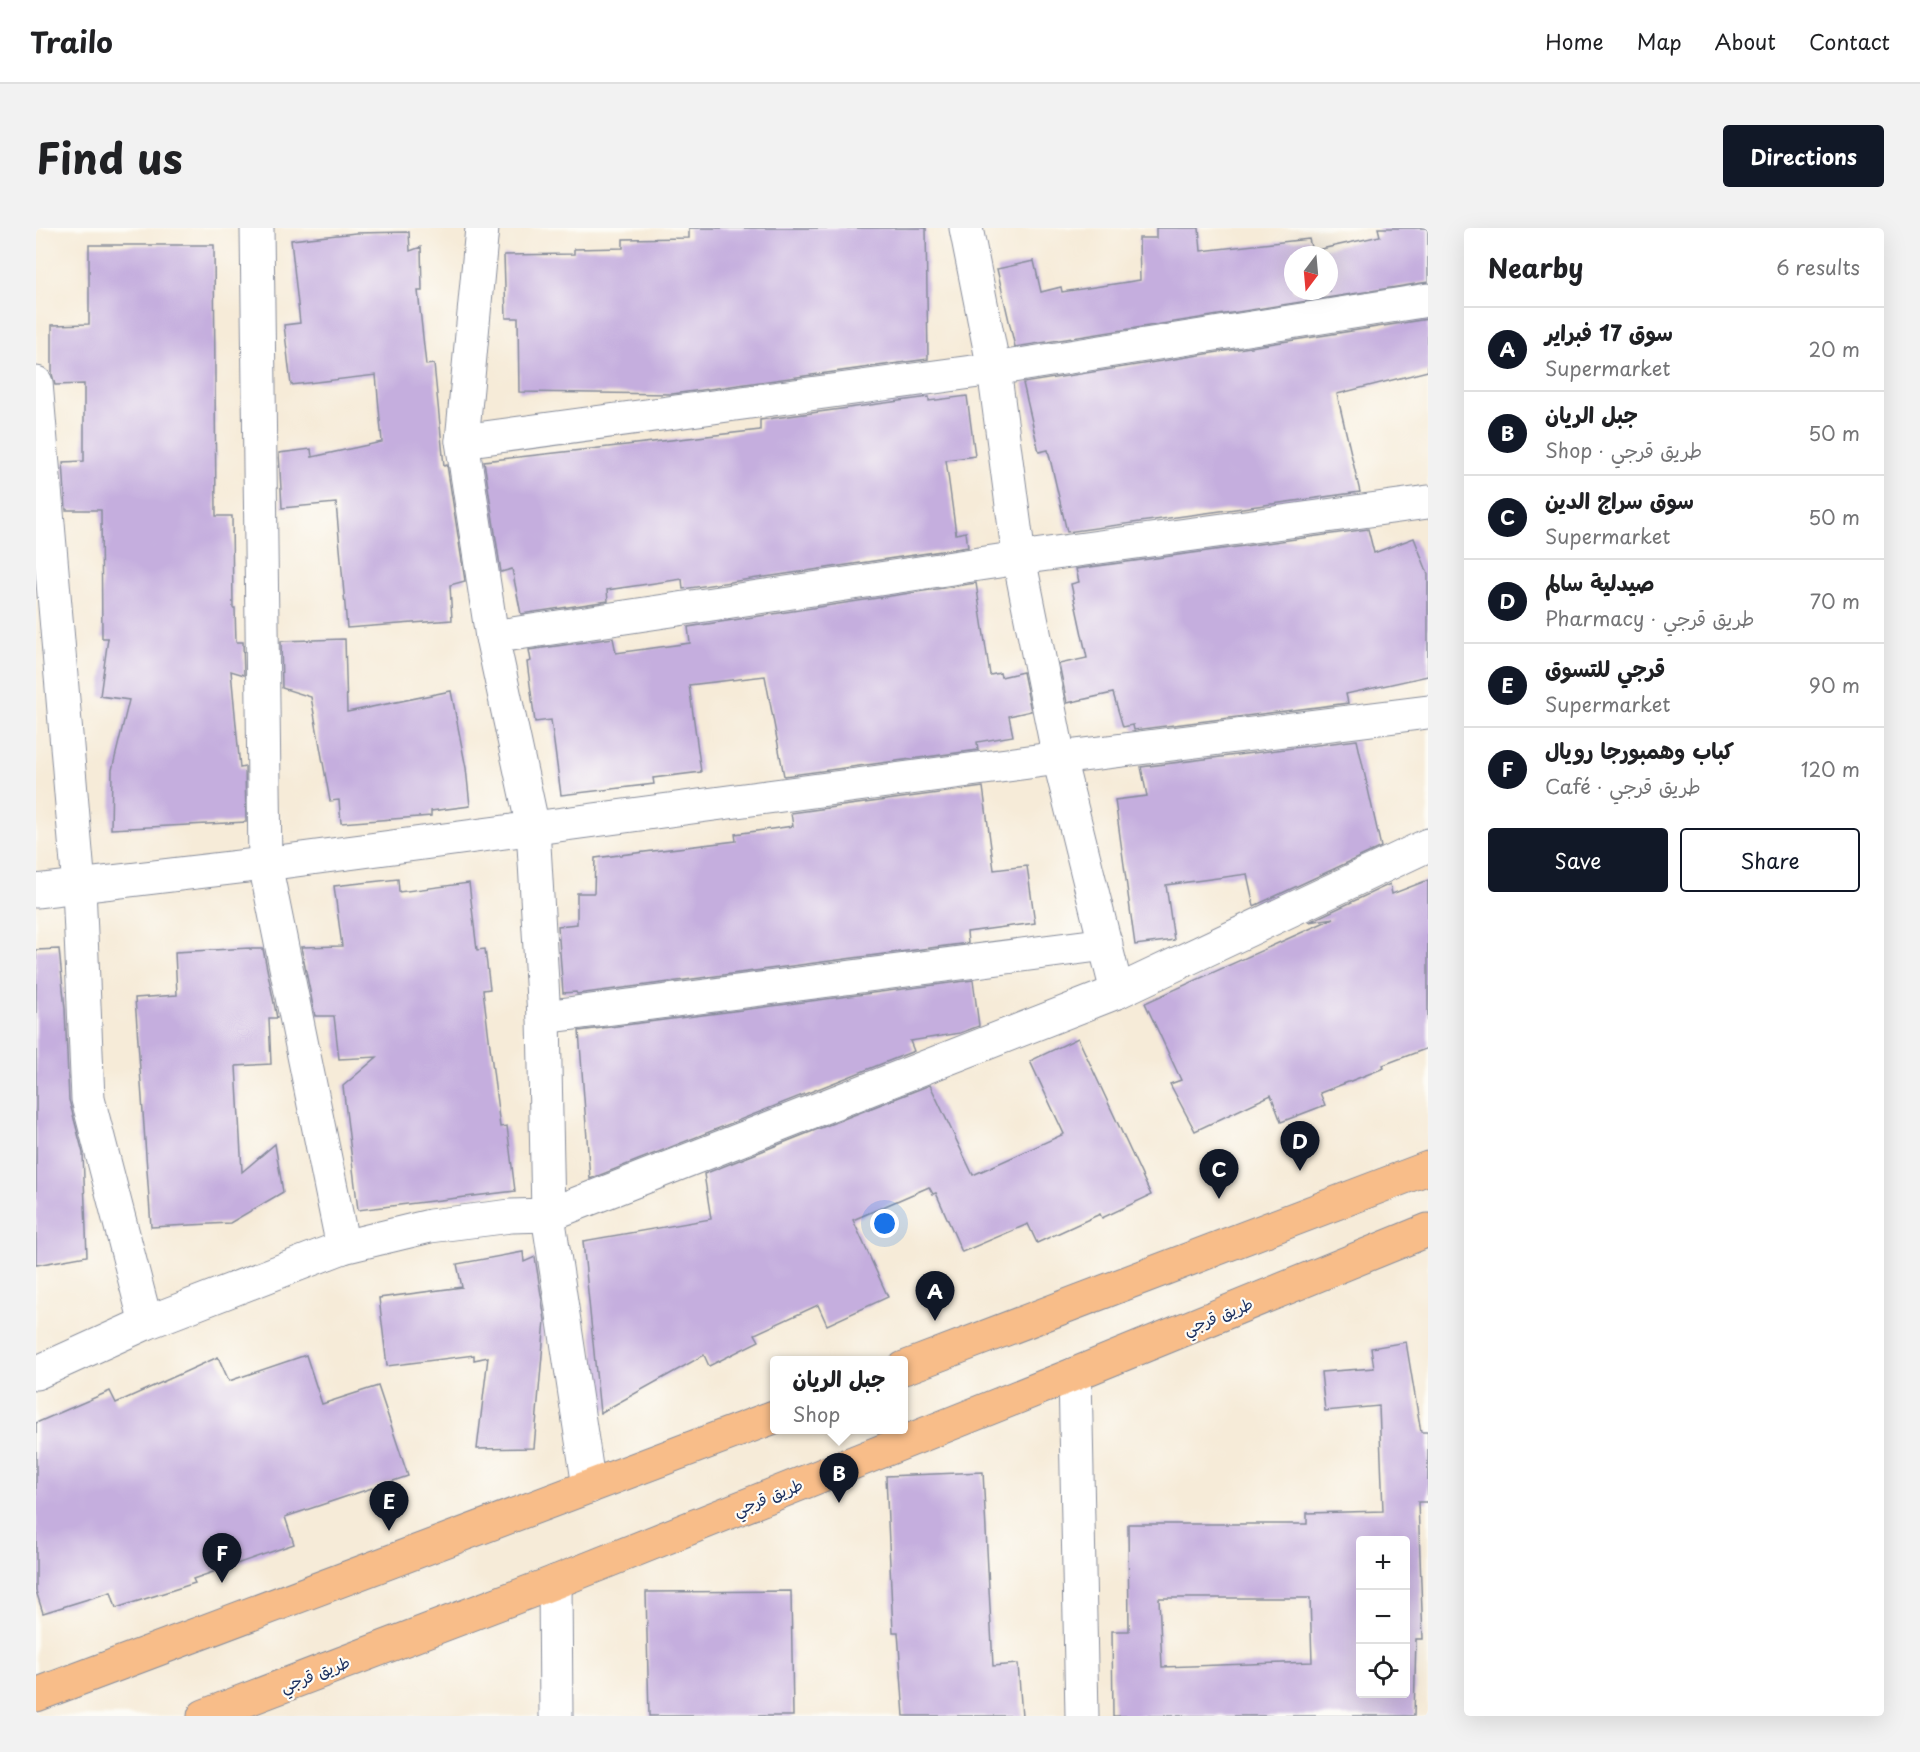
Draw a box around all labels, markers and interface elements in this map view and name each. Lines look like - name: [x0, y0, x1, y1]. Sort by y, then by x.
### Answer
- text: Trailo: [30, 20, 113, 63]
- text: Home: [1545, 25, 1604, 57]
- text: Map: [1637, 25, 1682, 57]
- text: About: [1715, 25, 1776, 57]
- text: Contact: [1809, 25, 1890, 57]
- text: Find us: [36, 125, 183, 188]
- button: Directions: [1723, 125, 1884, 187]
- north arrow: [1284, 246, 1338, 300]
- text: Nearby: [1488, 248, 1583, 287]
- text: 6 results: [1776, 252, 1860, 282]
- text: سوق 17 فبراير: [1545, 315, 1673, 348]
- text: A: [1500, 334, 1515, 364]
- text: 20 m: [1808, 334, 1860, 364]
- text: Supermarket: [1545, 353, 1671, 383]
- text: جبل الريان: [1545, 397, 1638, 430]
- text: B: [1501, 418, 1514, 448]
- text: 50 m: [1808, 418, 1860, 448]
- text: Shop · طريق قرجي: [1545, 435, 1702, 465]
- text: سوق سراج الدين: [1545, 483, 1694, 516]
- text: C: [1500, 502, 1515, 532]
- text: 50 m: [1808, 502, 1860, 532]
- text: Supermarket: [1545, 521, 1671, 551]
- text: صيدلية سالم: [1545, 565, 1655, 598]
- text: D: [1500, 586, 1515, 616]
- text: 70 m: [1810, 586, 1860, 616]
- text: Pharmacy · طريق قرجي: [1545, 603, 1755, 633]
- text: قرجي للتسوق: [1545, 651, 1665, 684]
- text: E: [1501, 670, 1514, 700]
- text: 90 m: [1809, 670, 1860, 700]
- text: Supermarket: [1545, 689, 1671, 719]
- text: كباب وهمبورجا رويال: [1545, 733, 1734, 766]
- text: F: [1502, 754, 1513, 784]
- text: 120 m: [1801, 754, 1860, 784]
- text: Café · طريق قرجي: [1545, 771, 1701, 801]
- button: Save: [1488, 828, 1668, 892]
- button: Share: [1680, 828, 1860, 892]
- pin: D: [1280, 1122, 1320, 1171]
- pin: C: [1200, 1150, 1238, 1199]
- your location: [870, 1209, 899, 1238]
- pin: A: [916, 1272, 954, 1321]
- street label: طريق قرجي: [1179, 1290, 1258, 1344]
- popup: [770, 1356, 908, 1434]
- text: جبل الريان: [793, 1361, 885, 1394]
- text: Shop: [793, 1399, 840, 1429]
- pin: B: [820, 1454, 858, 1503]
- street label: طريق قرجي: [729, 1471, 808, 1525]
- pin: E: [370, 1482, 408, 1531]
- pin: F: [202, 1534, 242, 1583]
- map controls: [1356, 1536, 1410, 1698]
- button: +: [1356, 1536, 1410, 1590]
- button: −: [1356, 1590, 1410, 1644]
- button: locate: [1356, 1644, 1410, 1698]
- street label: طريق قرجي: [276, 1649, 355, 1701]

